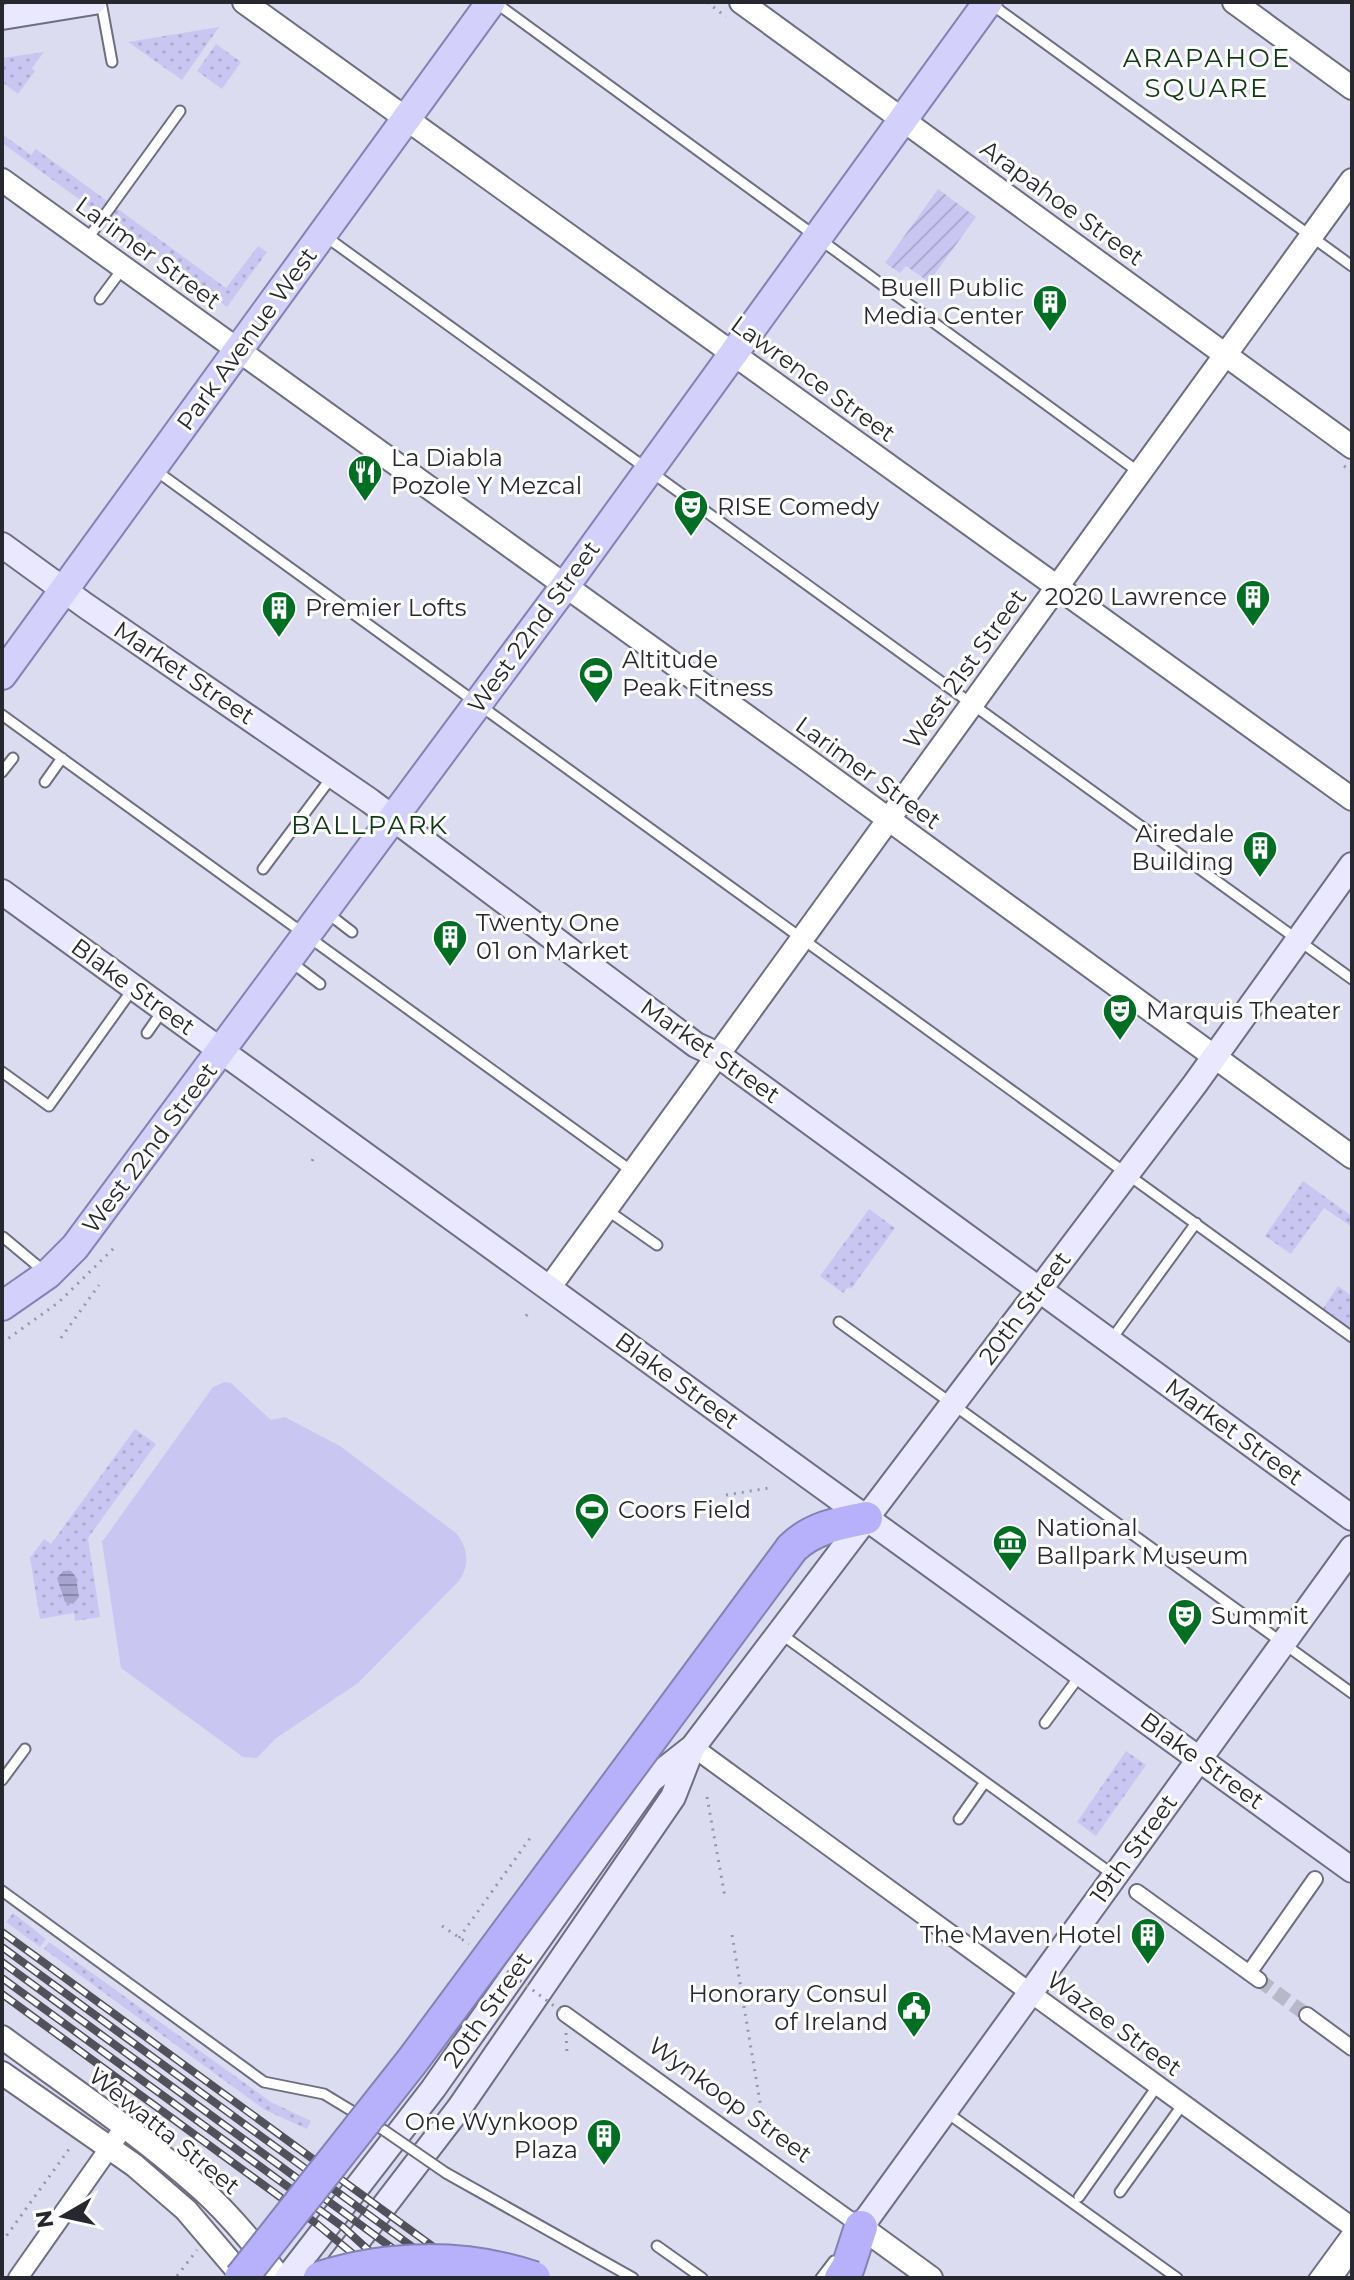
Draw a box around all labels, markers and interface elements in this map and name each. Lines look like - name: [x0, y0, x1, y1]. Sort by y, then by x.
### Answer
- district label: ARAPAHOE SQUARE: [1123, 42, 1291, 104]
- street label: Arapahoe Street: [975, 134, 1150, 272]
- street label: Larimer Street: [70, 190, 227, 315]
- street label: Park Avenue West: [170, 241, 323, 436]
- place label: Buell Public Media Center: [863, 273, 1024, 330]
- building icon: Buell Public Media Center: [1031, 283, 1069, 333]
- street label: Lawrence Street: [726, 309, 901, 448]
- place label: La Diabla Pozole Y Mezcal: [391, 443, 582, 500]
- restaurant icon: La Diabla Pozole Y Mezcal: [346, 453, 384, 503]
- theatre icon: RISE Comedy: [672, 488, 710, 538]
- place label: RISE Comedy: [717, 492, 879, 521]
- street label: West 22nd Street: [461, 535, 606, 719]
- building icon: 2020 Lawrence: [1234, 578, 1272, 628]
- place label: 2020 Lawrence: [1045, 582, 1227, 611]
- street label: West 21st Street: [897, 583, 1032, 754]
- building icon: Premier Lofts: [260, 589, 298, 639]
- place label: Premier Lofts: [305, 593, 466, 622]
- street label: Market Street: [108, 615, 260, 730]
- place label: Altitude Peak Fitness: [622, 645, 773, 702]
- sports icon: Altitude Peak Fitness: [577, 655, 615, 705]
- street label: Larimer Street: [790, 710, 947, 835]
- district label: BALLPARK: [291, 809, 449, 841]
- place label: Airedale Building: [1131, 819, 1234, 876]
- building icon: Airedale Building: [1241, 829, 1279, 879]
- place label: Twenty One 01 on Market: [476, 908, 629, 965]
- building icon: Twenty One 01 on Market: [431, 918, 469, 968]
- street label: Blake Street: [66, 932, 201, 1041]
- street label: Market Street: [635, 992, 786, 1109]
- theatre icon: Marquis Theater: [1101, 992, 1139, 1042]
- place label: Marquis Theater: [1146, 996, 1341, 1025]
- street label: West 22nd Street: [76, 1056, 223, 1239]
- street label: 20th Street: [973, 1245, 1077, 1370]
- street label: Blake Street: [610, 1326, 745, 1435]
- street label: Market Street: [1160, 1372, 1309, 1492]
- sports icon: Coors Field: [573, 1491, 611, 1541]
- place label: Coors Field: [618, 1495, 751, 1524]
- place label: National Ballpark Museum: [1036, 1513, 1248, 1570]
- museum icon: National Ballpark Museum: [991, 1523, 1029, 1573]
- theatre icon: Summit: [1166, 1597, 1204, 1647]
- place label: Summit: [1211, 1601, 1309, 1630]
- street label: Blake Street: [1135, 1706, 1270, 1815]
- street label: 19th Street: [1084, 1788, 1183, 1909]
- building icon: The Maven Hotel: [1129, 1916, 1167, 1966]
- place label: The Maven Hotel: [920, 1920, 1122, 1949]
- street label: 20th Street: [437, 1946, 538, 2073]
- street label: Wazee Street: [1041, 1965, 1187, 2082]
- place label: Honorary Consul of Ireland: [689, 1979, 888, 2036]
- public building icon: Honorary Consul of Ireland: [895, 1989, 933, 2039]
- street label: Wynkoop Street: [643, 2031, 818, 2169]
- street label: Wewatta Street: [83, 2061, 246, 2201]
- place label: One Wynkoop Plaza: [405, 2107, 578, 2164]
- building icon: One Wynkoop Plaza: [585, 2117, 623, 2167]
- north arrow: [24, 2176, 104, 2256]
- text: N: [30, 2208, 59, 2230]

